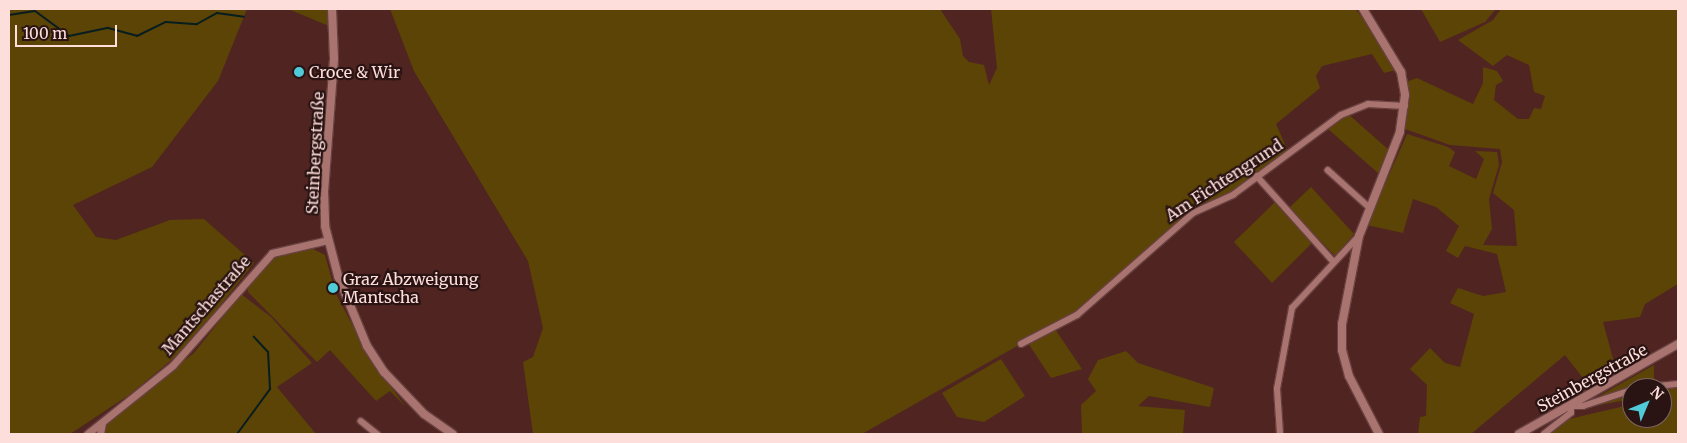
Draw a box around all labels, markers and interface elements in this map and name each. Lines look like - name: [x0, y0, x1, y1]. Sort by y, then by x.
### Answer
- scale bar: [18, 15, 120, 47]
- text: 100 m: [23, 24, 67, 43]
- place label: Croce & Wir: [309, 62, 400, 82]
- marker: Croce & Wir: [293, 66, 305, 78]
- street label: Steinbergstraße: [302, 91, 328, 215]
- street label: Am Fichtengrund: [1162, 135, 1286, 225]
- street label: Mantschastraße: [158, 252, 254, 358]
- place label: Graz Abzweigung Mantscha: [343, 269, 479, 307]
- marker: Graz Abzweigung Mantscha: [327, 282, 339, 294]
- street label: Steinbergstraße: [1534, 340, 1650, 416]
- north arrow: [1622, 378, 1672, 428]
- text: N: [1647, 383, 1667, 403]

